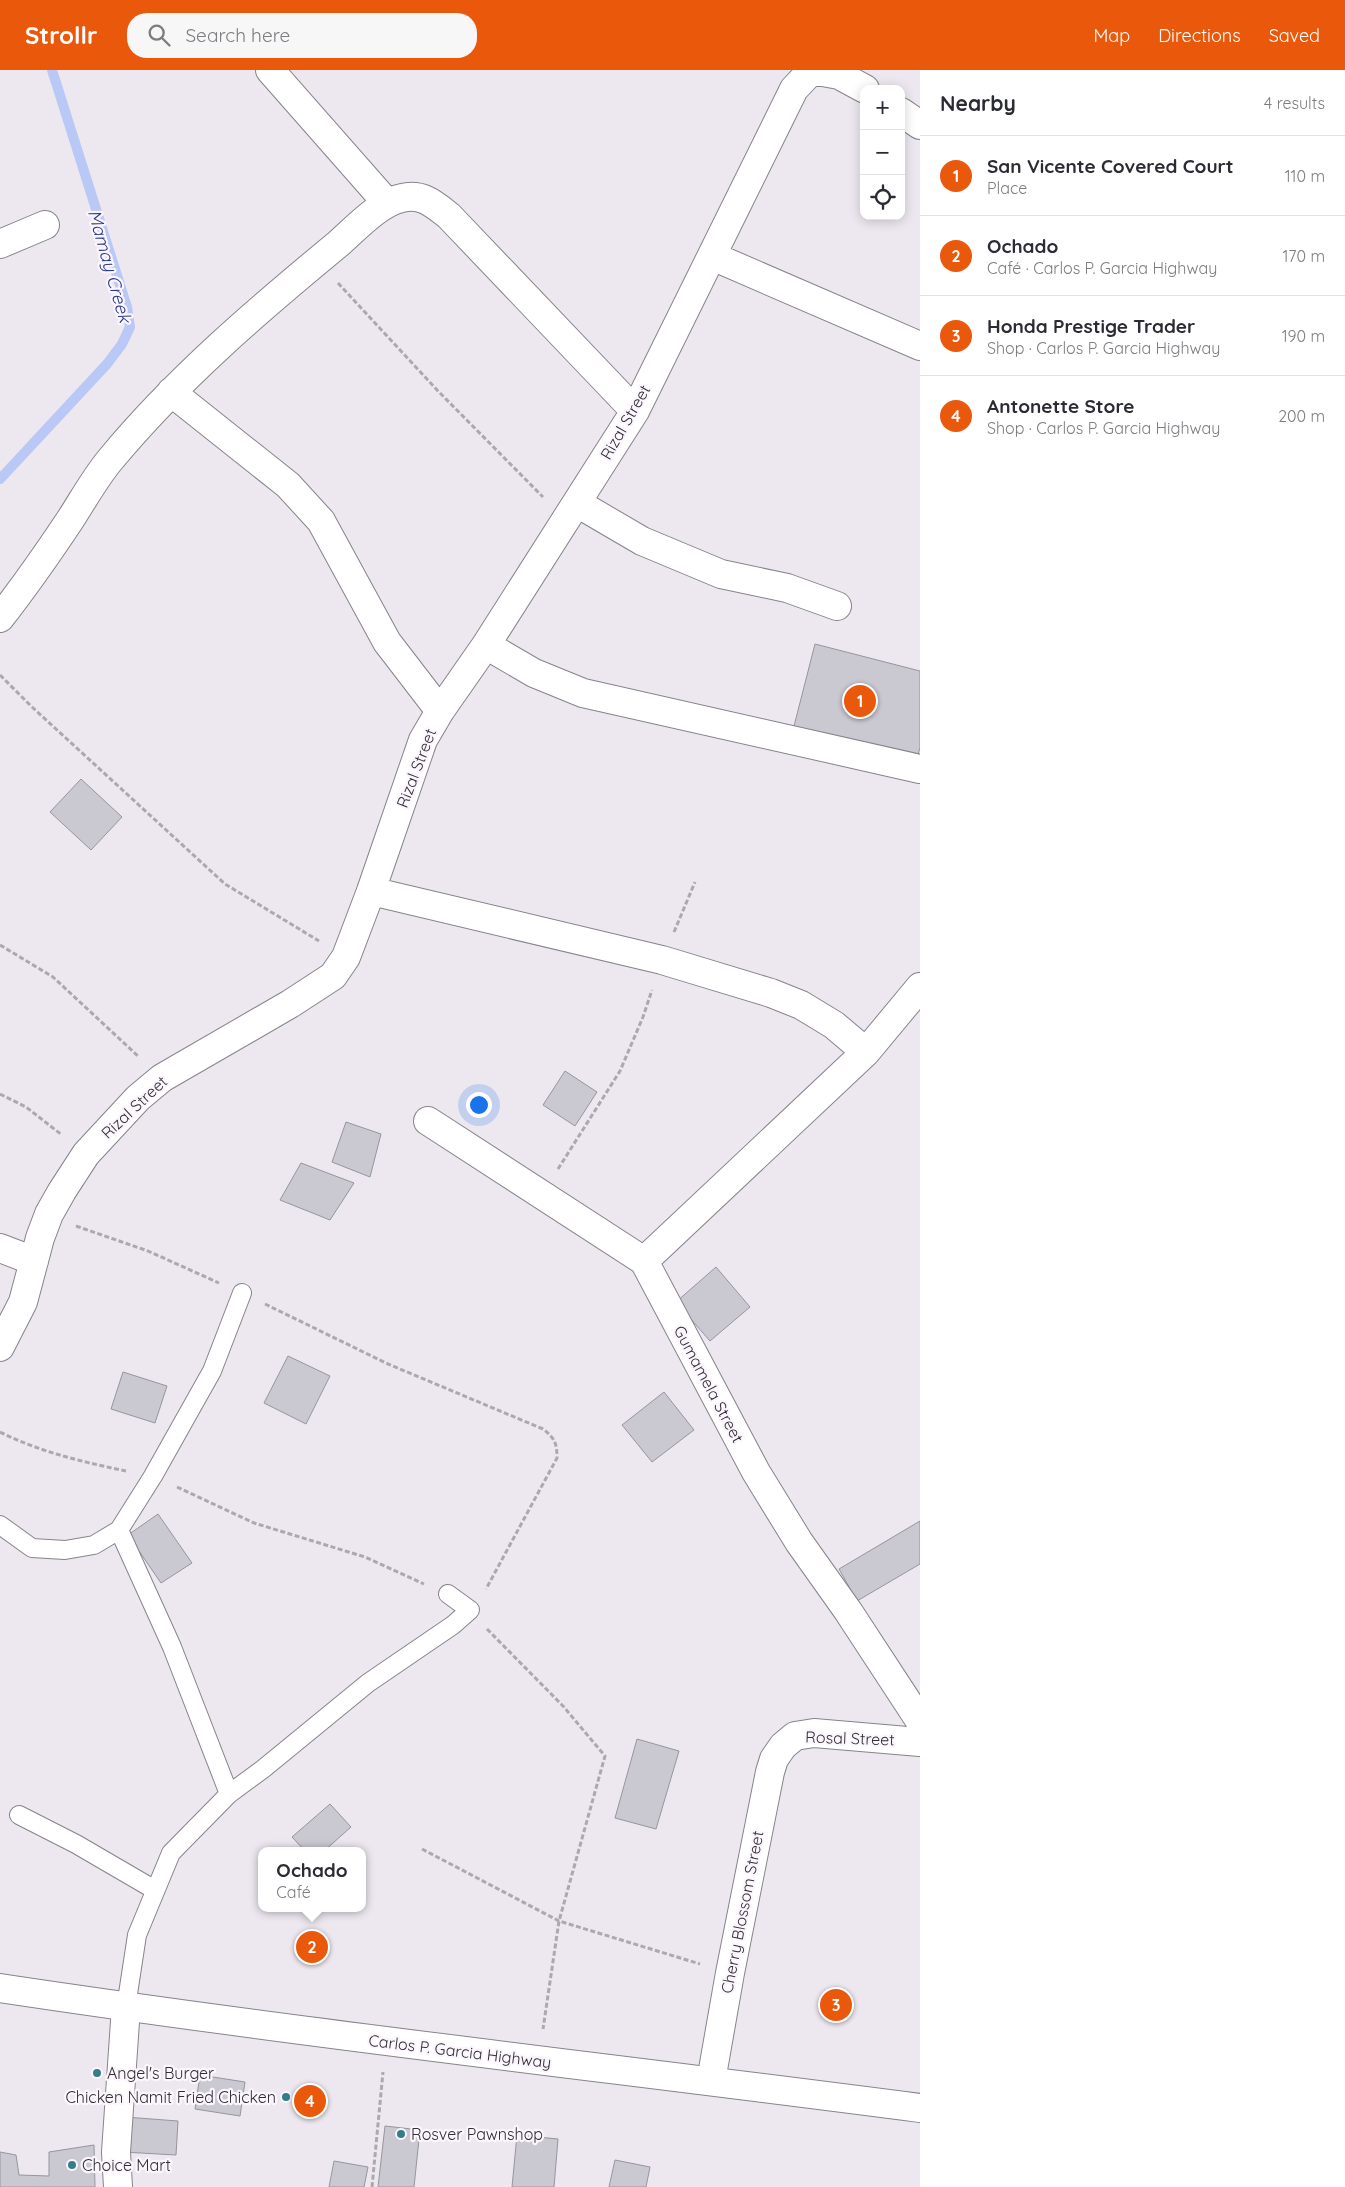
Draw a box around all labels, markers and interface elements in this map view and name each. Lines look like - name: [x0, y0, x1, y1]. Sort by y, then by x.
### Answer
- search box: [127, 13, 477, 58]
- text: Strollr: [25, 20, 97, 50]
- icon: search: [145, 21, 173, 49]
- text: Search here: [185, 23, 290, 47]
- text: Map: [1093, 24, 1130, 47]
- text: Directions: [1158, 24, 1241, 47]
- text: Saved: [1269, 24, 1320, 47]
- map controls: [860, 85, 905, 220]
- button: +: [860, 85, 905, 130]
- text: Nearby: [940, 90, 1016, 116]
- text: 4 results: [1264, 93, 1325, 113]
- button: −: [860, 130, 905, 175]
- text: San Vicente Covered Court: [987, 154, 1234, 178]
- text: 1: [953, 166, 959, 186]
- text: 110 m: [1285, 166, 1325, 186]
- button: locate: [860, 175, 905, 220]
- text: Place: [987, 178, 1027, 198]
- water label: Mamay Creek: [83, 207, 137, 326]
- text: Ochado: [987, 234, 1058, 258]
- text: 2: [951, 246, 961, 266]
- text: 170 m: [1282, 246, 1325, 266]
- text: Café · Carlos P. Garcia Highway: [987, 258, 1217, 278]
- text: Honda Prestige Trader: [987, 314, 1195, 338]
- text: 3: [952, 326, 960, 346]
- text: 190 m: [1282, 326, 1325, 346]
- text: Shop · Carlos P. Garcia Highway: [987, 338, 1220, 358]
- street label: Rizal Street: [596, 381, 654, 463]
- text: Antonette Store: [987, 394, 1134, 418]
- text: 4: [951, 406, 961, 426]
- text: 200 m: [1278, 406, 1325, 426]
- text: Shop · Carlos P. Garcia Highway: [987, 418, 1220, 438]
- pin: 1: [844, 682, 876, 720]
- street label: Rizal Street: [392, 726, 440, 810]
- street label: Rizal Street: [97, 1071, 171, 1143]
- your location: [466, 1092, 492, 1118]
- street label: Gumamela Street: [670, 1322, 748, 1446]
- street label: Rosal Street: [805, 1726, 895, 1750]
- street label: Cherry Blossom Street: [716, 1829, 768, 1995]
- popup: [258, 1847, 366, 1912]
- text: Ochado: [276, 1858, 348, 1882]
- text: Café: [276, 1882, 311, 1902]
- pin: 2: [296, 1928, 328, 1966]
- pin: 3: [820, 1986, 852, 2024]
- street label: Carlos P. Garcia Highway: [367, 2030, 553, 2072]
- place label: Angel's Burger: [107, 2063, 214, 2083]
- marker: Angel's Burger: [91, 2067, 103, 2079]
- pin: 4: [294, 2082, 326, 2120]
- place label: Chicken Namit Fried Chicken: [65, 2087, 276, 2107]
- marker: Chicken Namit Fried Chicken: [280, 2091, 292, 2103]
- place label: Rosver Pawnshop: [411, 2124, 543, 2144]
- marker: Rosver Pawnshop: [395, 2128, 407, 2140]
- place label: Choice Mart: [82, 2155, 171, 2175]
- marker: Choice Mart: [66, 2159, 78, 2171]

